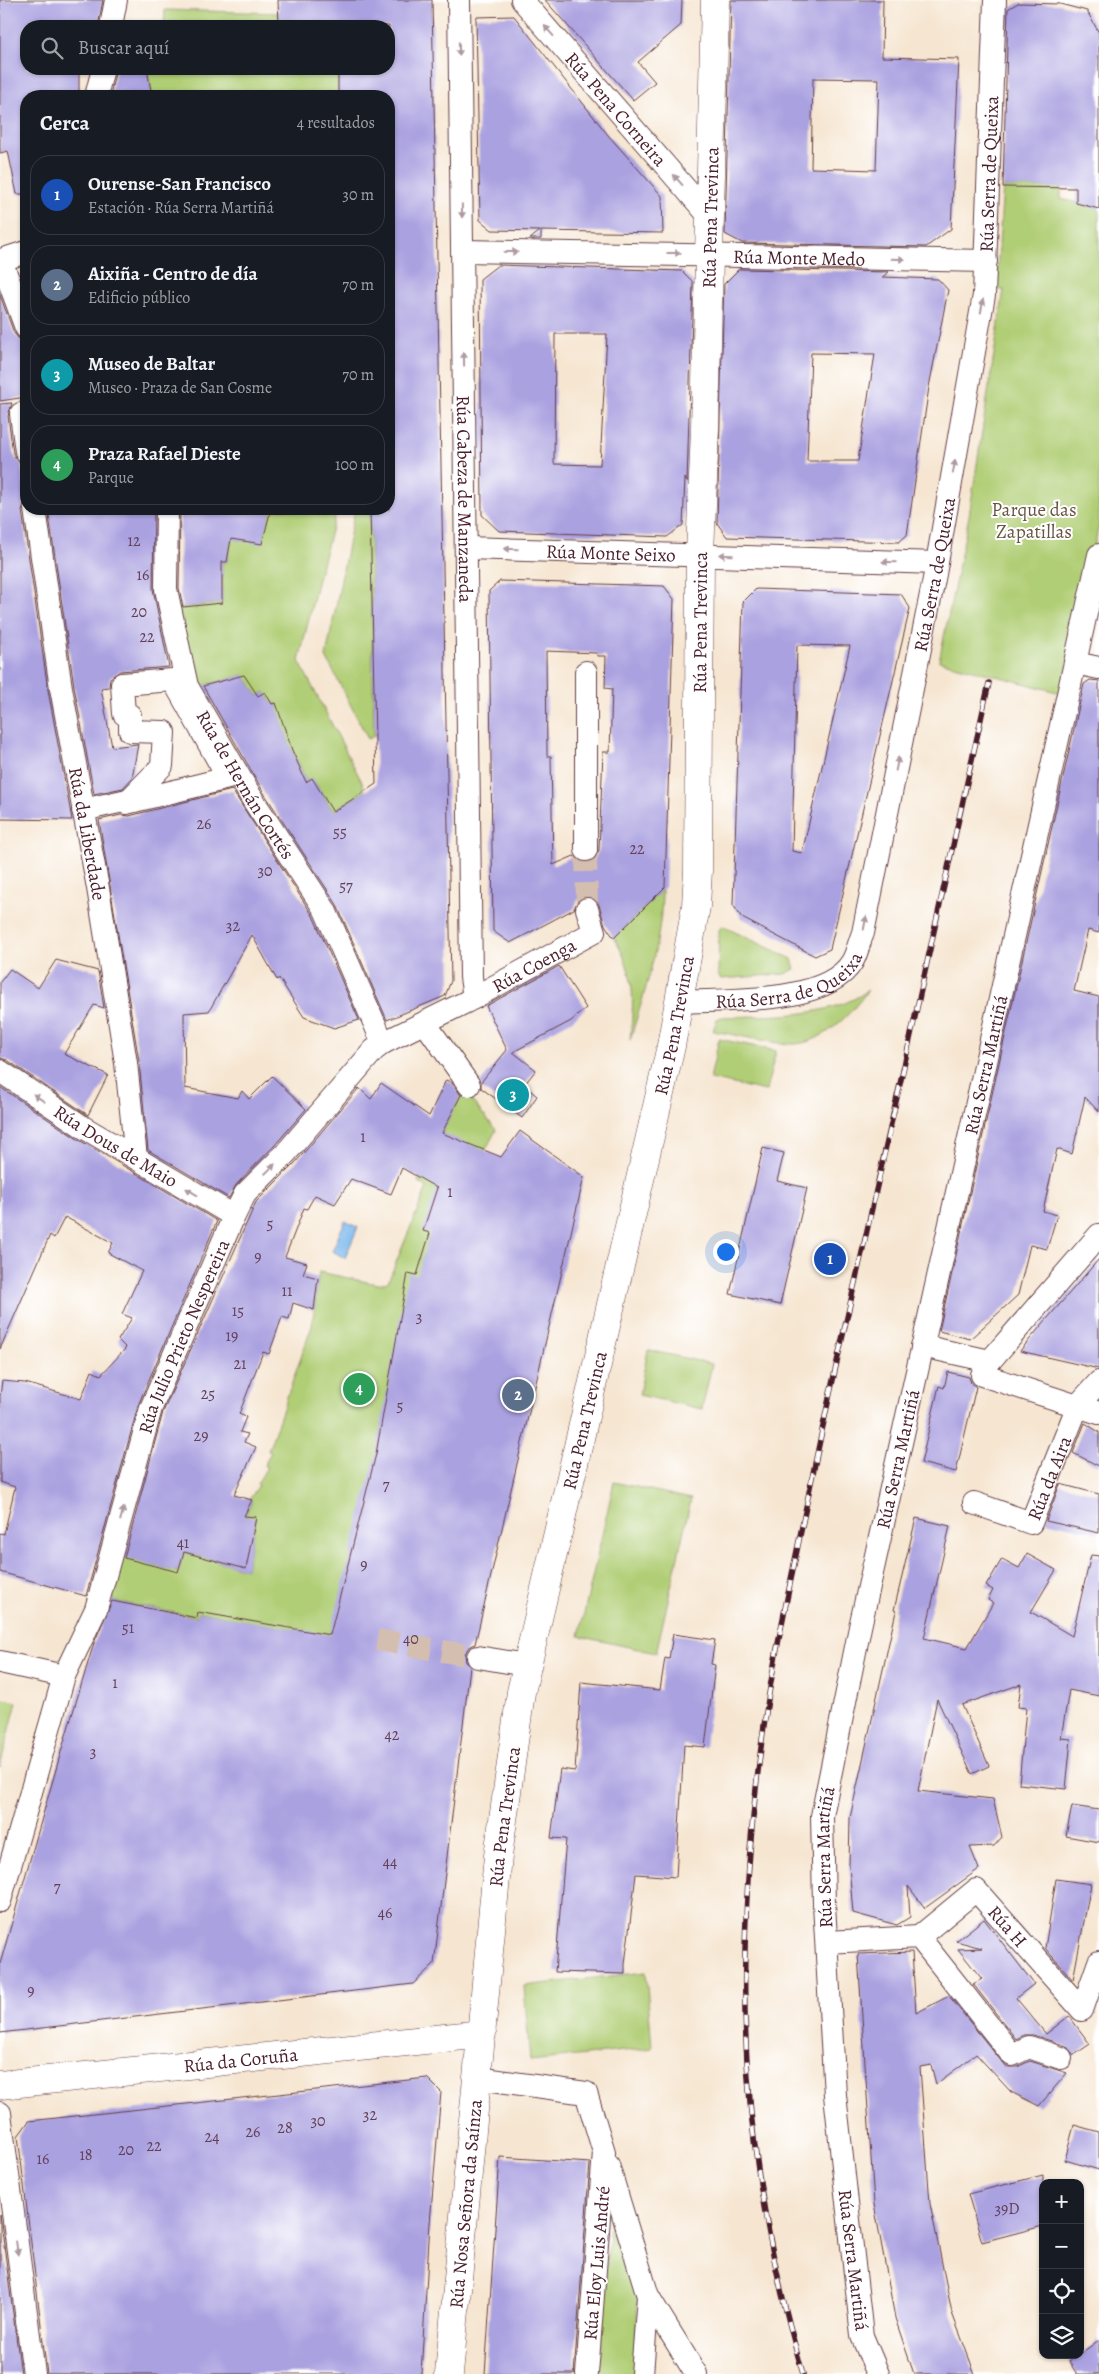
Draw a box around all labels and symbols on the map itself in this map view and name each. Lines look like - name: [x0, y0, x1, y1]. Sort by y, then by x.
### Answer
- one-way arrow: [543, 26, 555, 38]
- one-way arrow: [456, 41, 464, 57]
- street label: Rúa Pena Corneira: [559, 47, 672, 172]
- street label: Rúa Serra de Queixa: [974, 95, 1005, 253]
- street label: Rúa Pena Trevinca: [696, 146, 726, 289]
- one-way arrow: [673, 174, 684, 187]
- one-way arrow: [458, 203, 466, 219]
- street label: Rúa Monte Medo: [733, 244, 865, 273]
- one-way arrow: [504, 248, 520, 256]
- one-way arrow: [666, 249, 682, 257]
- one-way arrow: [890, 255, 906, 263]
- one-way arrow: [978, 298, 986, 314]
- one-way arrow: [460, 351, 468, 367]
- street label: Rúa Cabeza de Manzaneda: [450, 395, 478, 603]
- one-way arrow: [950, 458, 958, 474]
- street label: Rúa Serra de Queixa: [908, 495, 962, 654]
- park label: Parque das Zapatillas: [991, 497, 1077, 545]
- house number: 12: [127, 530, 141, 552]
- street label: Rúa Monte Seixo: [546, 539, 676, 569]
- one-way arrow: [503, 545, 519, 553]
- street label: Rúa Pena Trevinca: [687, 551, 714, 693]
- one-way arrow: [718, 551, 734, 559]
- one-way arrow: [880, 557, 896, 565]
- house number: 16: [137, 564, 149, 586]
- house number: 20: [131, 601, 147, 623]
- house number: 22: [139, 626, 155, 648]
- street label: Rúa de Hernán Cortés: [190, 706, 300, 865]
- one-way arrow: [893, 756, 901, 771]
- street label: Rúa da Liberdade: [62, 765, 112, 902]
- house number: 26: [197, 813, 212, 835]
- house number: 55: [333, 821, 347, 843]
- house number: 22: [629, 838, 645, 860]
- house number: 30: [257, 860, 273, 882]
- house number: 57: [339, 875, 353, 897]
- one-way arrow: [861, 914, 869, 930]
- house number: 32: [226, 915, 241, 937]
- street label: Rúa Coenga: [488, 932, 581, 999]
- street label: Rúa Serra de Queixa: [715, 948, 869, 1015]
- street label: Rúa Pena Trevinca: [648, 954, 701, 1098]
- street label: Rúa Serra Martiñá: [958, 992, 1015, 1137]
- pin: 3: [497, 1076, 529, 1114]
- one-way arrow: [32, 1093, 45, 1103]
- street label: Rúa Dous de Maio: [48, 1099, 182, 1194]
- house number: 1: [360, 1126, 366, 1148]
- one-way arrow: [264, 1163, 276, 1175]
- house number: 1: [447, 1181, 453, 1203]
- one-way arrow: [186, 1187, 199, 1196]
- house number: 5: [267, 1213, 274, 1235]
- street label: Rúa Julio Prieto Nespereira: [133, 1235, 236, 1437]
- your location: [713, 1239, 739, 1265]
- pin: 1: [814, 1240, 846, 1278]
- house number: 9: [254, 1246, 262, 1268]
- house number: 11: [282, 1280, 293, 1302]
- house number: 15: [232, 1300, 244, 1322]
- house number: 3: [416, 1306, 422, 1328]
- house number: 19: [226, 1325, 238, 1347]
- street label: Rúa Pena Trevinca: [556, 1348, 614, 1492]
- house number: 21: [233, 1353, 247, 1375]
- pin: 4: [343, 1370, 375, 1408]
- pin: 2: [502, 1376, 534, 1414]
- house number: 25: [201, 1383, 215, 1405]
- street label: Rúa Serra Martiñá: [870, 1387, 927, 1532]
- house number: 5: [397, 1395, 404, 1417]
- house number: 29: [194, 1425, 208, 1447]
- street label: Rúa da Aira: [1021, 1432, 1078, 1524]
- house number: 7: [383, 1474, 390, 1496]
- one-way arrow: [119, 1506, 127, 1521]
- house number: 41: [177, 1532, 190, 1554]
- house number: 9: [360, 1554, 368, 1576]
- house number: 51: [122, 1617, 135, 1639]
- house number: 40: [403, 1628, 419, 1650]
- house number: 1: [112, 1672, 118, 1694]
- house number: 42: [385, 1724, 400, 1746]
- house number: 3: [90, 1741, 96, 1763]
- street label: Rúa Pena Trevinca: [483, 1745, 527, 1888]
- street label: Rúa Serra Martiñá: [810, 1784, 842, 1929]
- house number: 44: [383, 1851, 397, 1873]
- house number: 7: [54, 1876, 61, 1898]
- street label: Rúa H: [981, 1900, 1033, 1953]
- house number: 46: [378, 1902, 392, 1924]
- house number: 9: [27, 1980, 35, 2002]
- street label: Rúa da Coruña: [182, 2042, 299, 2080]
- street label: Rúa Nosa Señora da Saínza: [443, 2098, 489, 2310]
- house number: 32: [363, 2104, 378, 2126]
- house number: 30: [310, 2110, 326, 2132]
- house number: 28: [277, 2117, 293, 2139]
- house number: 26: [246, 2121, 261, 2143]
- house number: 24: [205, 2126, 219, 2148]
- house number: 22: [146, 2135, 162, 2157]
- house number: 20: [118, 2139, 134, 2161]
- house number: 18: [79, 2144, 93, 2166]
- house number: 16: [37, 2148, 49, 2170]
- street label: Rúa Eloy Luis André: [577, 2185, 617, 2341]
- street label: Rúa Serra Martiñá: [831, 2188, 875, 2332]
- house number: 39D: [994, 2198, 1020, 2220]
- one-way arrow: [13, 2240, 21, 2256]

